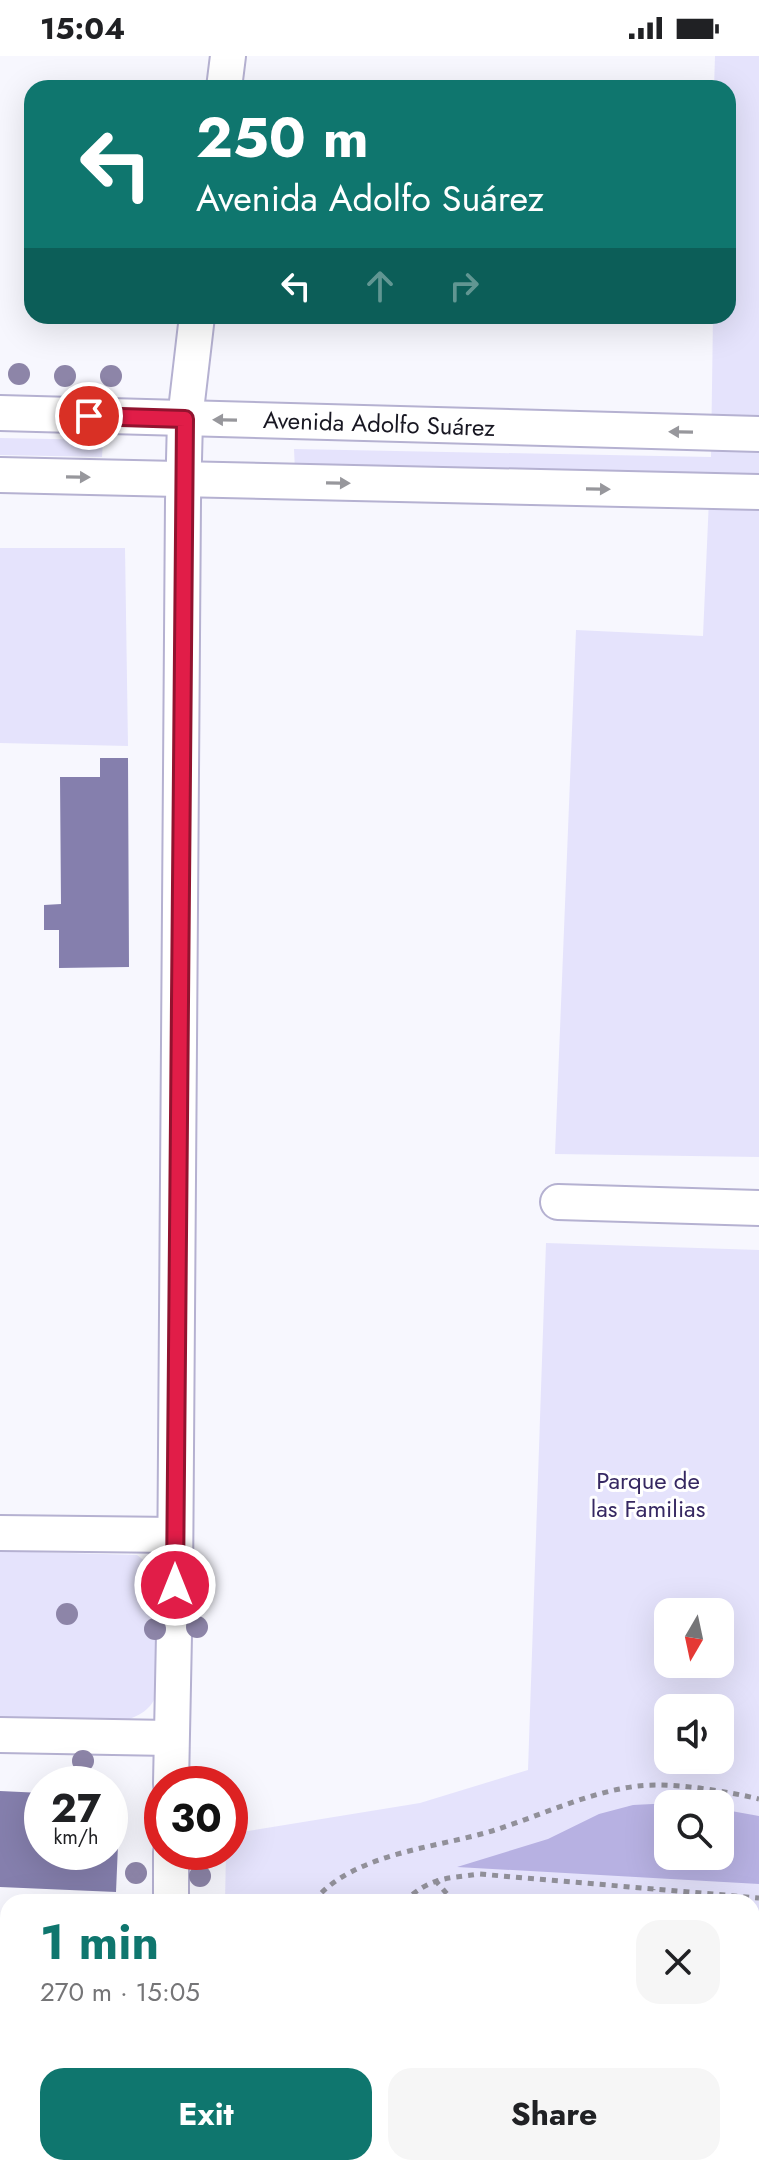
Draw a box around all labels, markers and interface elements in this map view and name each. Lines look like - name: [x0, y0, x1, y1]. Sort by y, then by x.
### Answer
- text: 15:04: [40, 7, 125, 50]
- text: 250 m: [196, 97, 369, 178]
- icon: left: [64, 112, 168, 216]
- text: Avenida Adolfo Suárez: [196, 172, 544, 224]
- icon: left: [274, 264, 318, 308]
- icon: ahead: [358, 264, 402, 308]
- icon: right: [442, 264, 486, 308]
- pin: [55, 382, 123, 450]
- icon: arrive: [67, 394, 111, 438]
- street label: Avenida Adolfo Suárez: [262, 402, 496, 445]
- one-way arrow: [212, 413, 237, 426]
- one-way arrow: [668, 425, 693, 438]
- one-way arrow: [66, 471, 91, 483]
- one-way arrow: [326, 476, 351, 489]
- one-way arrow: [586, 482, 611, 495]
- park label: Parque de las Familias: [591, 1463, 705, 1526]
- position arrow: [133, 1543, 217, 1627]
- north arrow: [654, 1598, 734, 1678]
- map controls: [654, 1598, 734, 1870]
- button: sound: [654, 1694, 734, 1774]
- speed limit sign: 30: [144, 1766, 248, 1870]
- text: 27: [51, 1779, 101, 1837]
- button: search: [654, 1790, 734, 1870]
- text: km/h: [53, 1823, 99, 1852]
- text: 1 min: [40, 1908, 159, 1977]
- button: close: [636, 1920, 720, 2004]
- text: 270 m · 15:05: [40, 1973, 200, 2011]
- button: Exit: [40, 2068, 372, 2160]
- button: Share: [388, 2068, 720, 2160]

